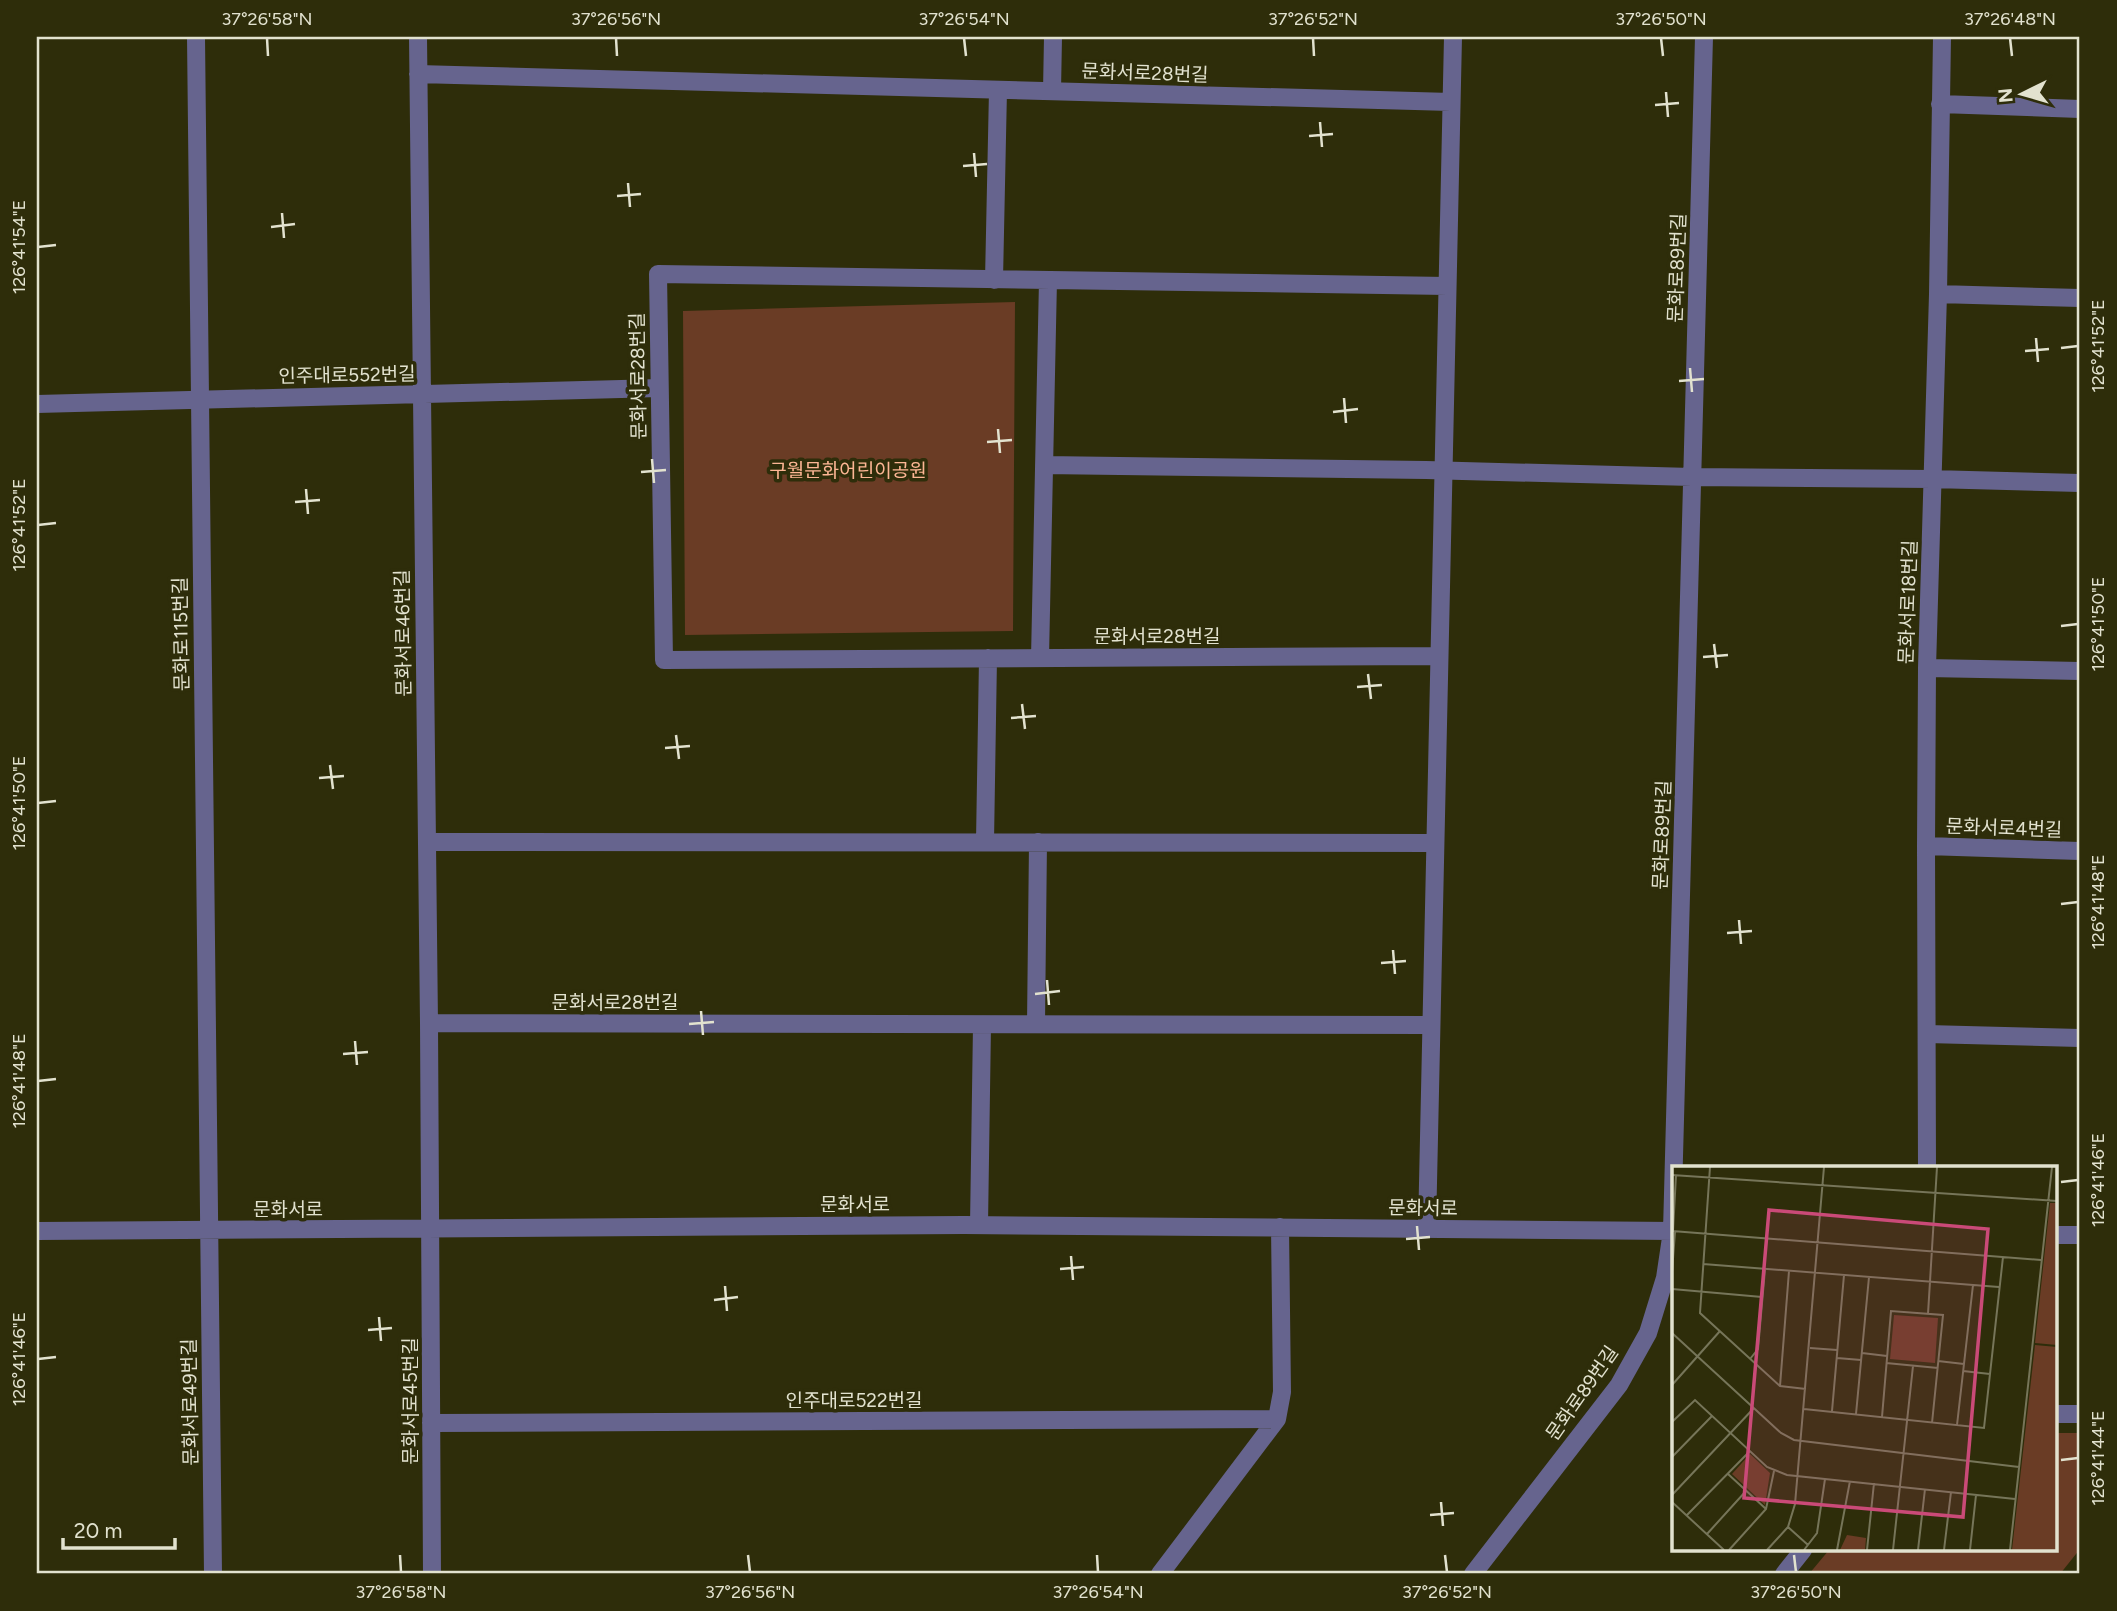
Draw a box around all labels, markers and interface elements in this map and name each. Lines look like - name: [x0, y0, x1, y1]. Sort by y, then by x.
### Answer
- text: 37°26'58"N: [221, 8, 313, 30]
- text: 37°26'56"N: [571, 8, 661, 30]
- text: 37°26'54"N: [918, 8, 1010, 30]
- text: 37°26'52"N: [1268, 8, 1358, 30]
- text: 37°26'50"N: [1615, 8, 1707, 30]
- text: 37°26'48"N: [1964, 8, 2056, 30]
- street label: 문화서로28번길: [1081, 59, 1209, 87]
- north arrow: [1988, 60, 2058, 130]
- text: N: [1993, 87, 2018, 104]
- text: 126°41'54"E: [8, 200, 30, 294]
- street label: 문화로89번길: [1664, 213, 1690, 323]
- text: 126°41'52"E: [2087, 299, 2109, 393]
- street label: 문화서로28번길: [625, 312, 651, 440]
- street label: 인주대로552번길: [278, 362, 416, 388]
- park label: 구월문화어린이공원: [769, 459, 927, 482]
- text: 126°41'52"E: [8, 478, 30, 572]
- street label: 문화서로18번길: [1894, 539, 1922, 665]
- street label: 문화서로46번길: [390, 569, 416, 697]
- street label: 문화로115번길: [169, 577, 193, 691]
- text: 126°41'50"E: [2087, 577, 2109, 671]
- street label: 문화서로28번길: [1093, 625, 1221, 648]
- text: 126°41'50"E: [8, 756, 30, 850]
- street label: 문화로89번길: [1649, 780, 1675, 890]
- street label: 문화서로4번길: [1945, 814, 2063, 842]
- text: 126°41'48"E: [2087, 854, 2109, 950]
- street label: 문화서로28번길: [551, 991, 679, 1014]
- text: 126°41'48"E: [8, 1033, 30, 1129]
- text: 126°41'46"E: [2087, 1133, 2109, 1227]
- inset map: [1672, 1166, 2058, 1552]
- street label: 문화서로: [820, 1193, 890, 1216]
- street label: 문화서로: [1388, 1196, 1458, 1220]
- street label: 문화서로: [253, 1198, 323, 1221]
- text: 126°41'46"E: [8, 1312, 30, 1406]
- street label: 문화서로45번길: [399, 1337, 422, 1465]
- street label: 문화서로49번길: [177, 1338, 203, 1466]
- street label: 문화로89번길: [1541, 1341, 1623, 1445]
- street label: 인주대로522번길: [785, 1389, 923, 1412]
- text: 126°41'44"E: [2087, 1410, 2109, 1506]
- scale bar: [63, 1506, 175, 1550]
- text: 20 m: [74, 1518, 122, 1543]
- text: 37°26'58"N: [355, 1581, 447, 1603]
- text: 37°26'56"N: [705, 1581, 795, 1603]
- text: 37°26'54"N: [1052, 1581, 1144, 1603]
- text: 37°26'52"N: [1402, 1581, 1492, 1603]
- text: 37°26'50"N: [1750, 1581, 1842, 1603]

